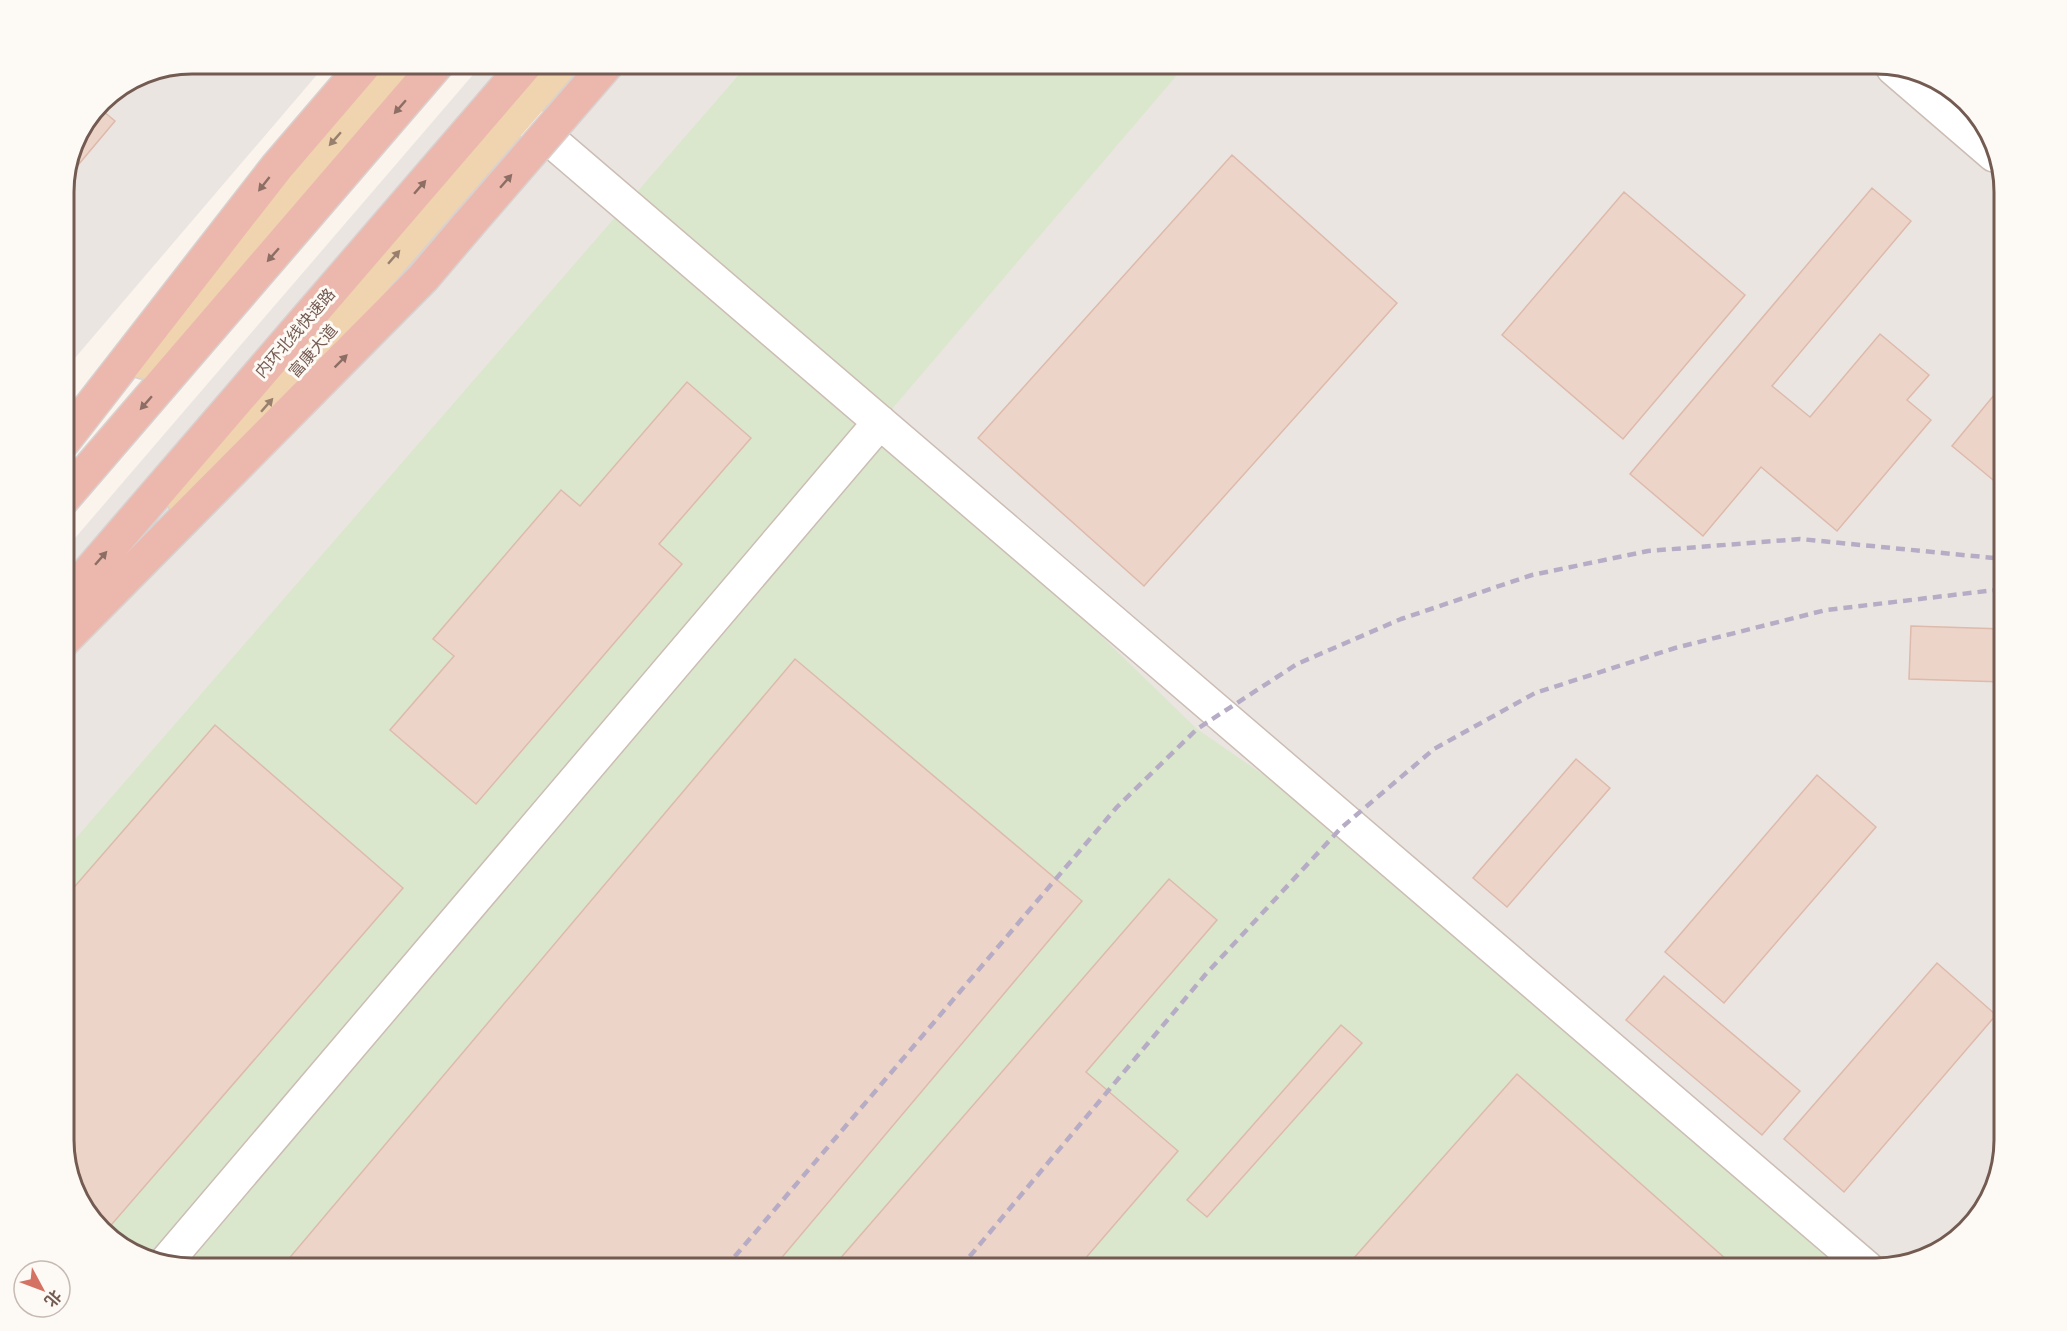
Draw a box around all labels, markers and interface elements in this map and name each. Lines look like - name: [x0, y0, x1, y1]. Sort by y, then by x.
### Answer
- one-way arrow: [394, 99, 407, 114]
- one-way arrow: [329, 131, 342, 146]
- one-way arrow: [500, 173, 513, 189]
- one-way arrow: [257, 176, 270, 192]
- one-way arrow: [413, 180, 426, 195]
- one-way arrow: [267, 247, 280, 262]
- one-way arrow: [387, 250, 400, 265]
- street label: 内环北线快速路: [252, 285, 338, 381]
- street label: 富康大道: [286, 321, 340, 381]
- one-way arrow: [334, 353, 348, 368]
- one-way arrow: [140, 395, 153, 410]
- one-way arrow: [260, 397, 273, 412]
- one-way arrow: [95, 550, 108, 566]
- north arrow: [12, 1259, 72, 1319]
- text: 北: [41, 1287, 65, 1310]

